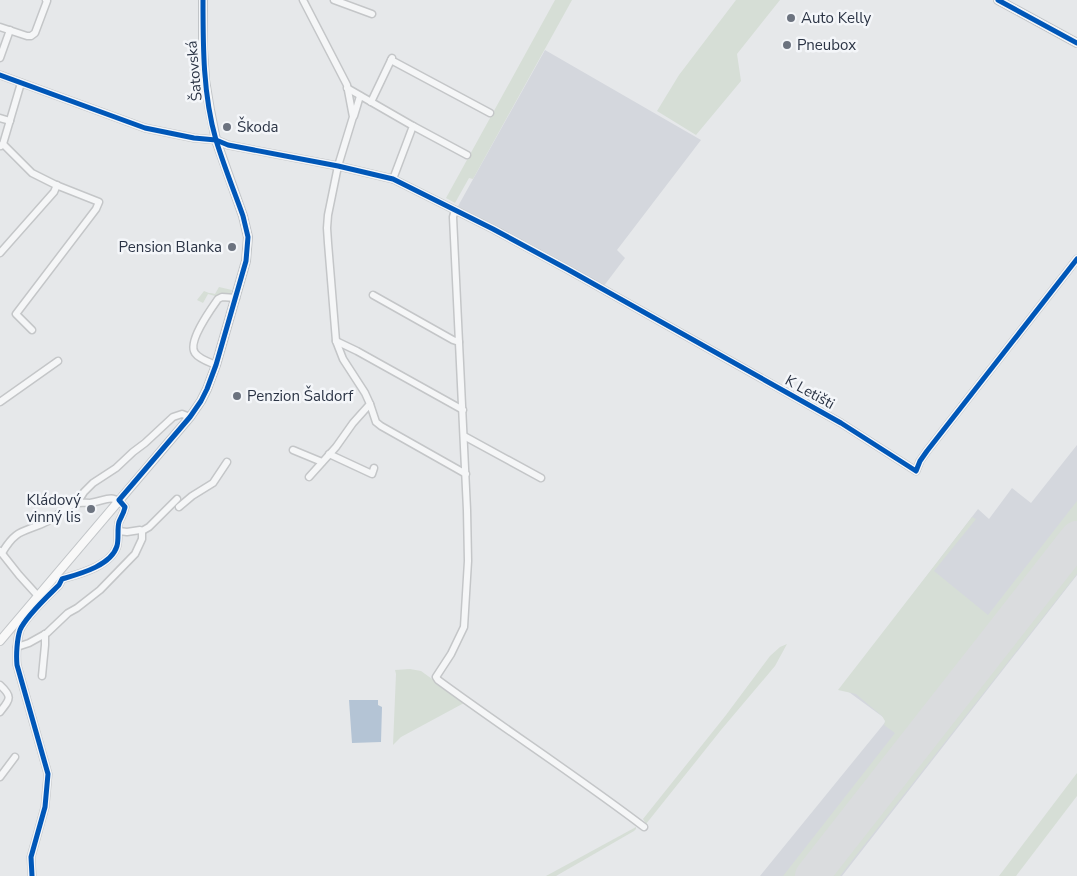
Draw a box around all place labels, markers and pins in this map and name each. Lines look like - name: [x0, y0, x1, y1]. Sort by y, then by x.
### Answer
- place label: Auto Kelly: [801, 8, 872, 28]
- marker: Auto Kelly: [785, 12, 797, 24]
- place label: Pneubox: [797, 35, 856, 55]
- marker: Pneubox: [781, 39, 793, 51]
- place label: Škoda: [237, 116, 279, 137]
- marker: Škoda: [221, 121, 233, 133]
- place label: Pension Blanka: [119, 237, 222, 257]
- marker: Pension Blanka: [226, 241, 238, 253]
- place label: Penzion Šaldorf: [247, 385, 354, 406]
- marker: Penzion Šaldorf: [231, 390, 243, 402]
- place label: Kládový vinný lis: [26, 490, 81, 527]
- marker: Kládový vinný lis: [85, 503, 97, 515]

